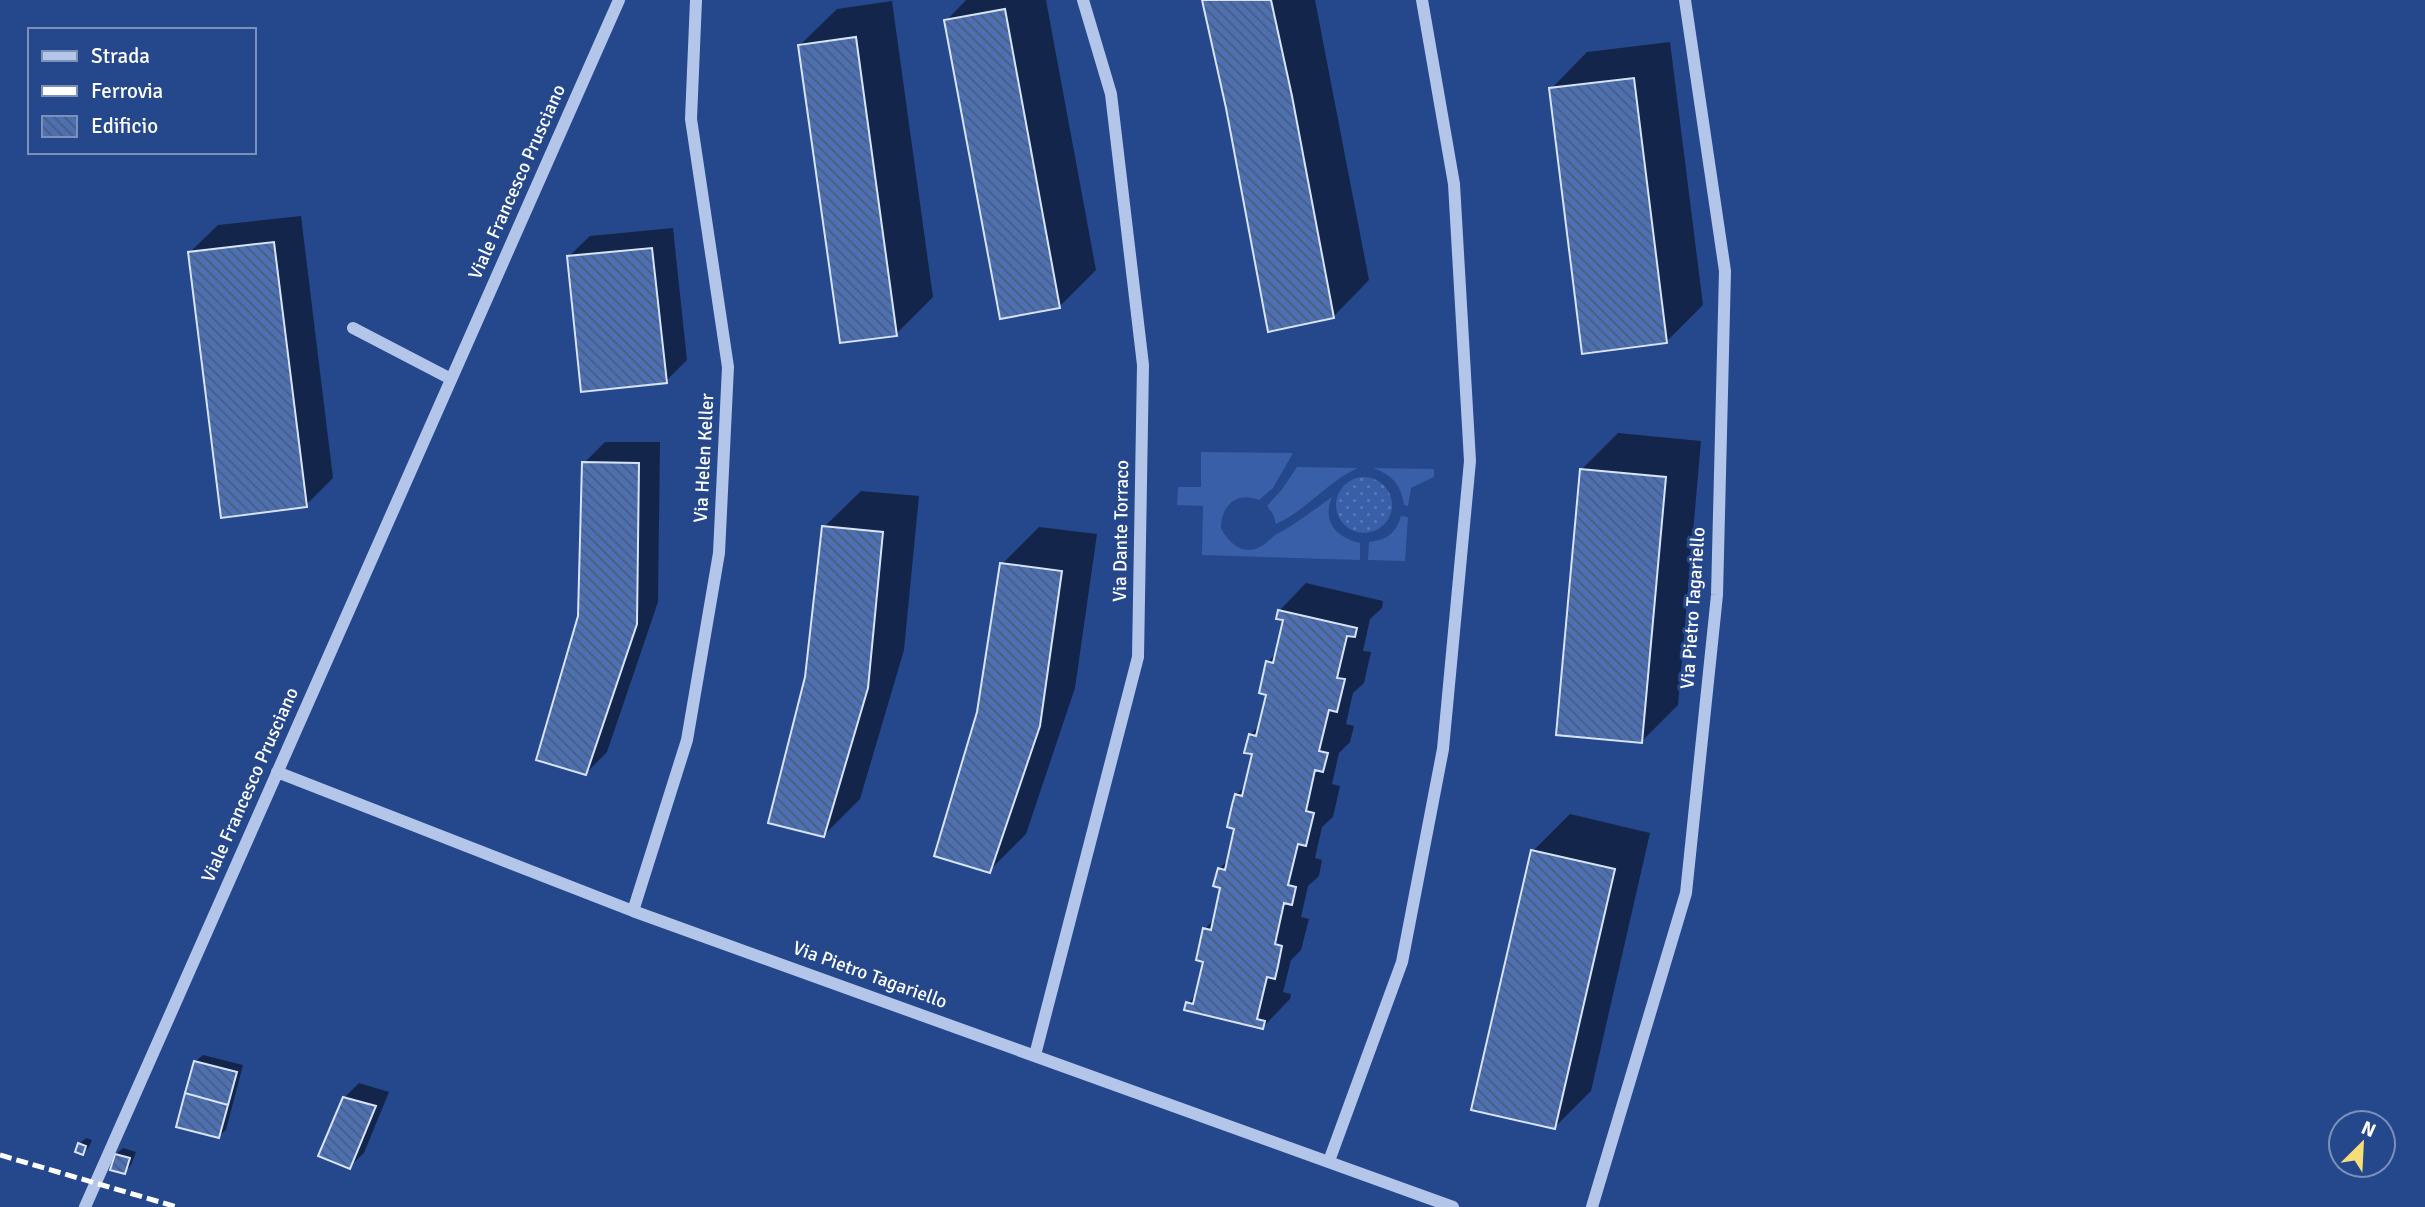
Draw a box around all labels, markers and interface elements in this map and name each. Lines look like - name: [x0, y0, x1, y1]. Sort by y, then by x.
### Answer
- legend: [28, 28, 256, 154]
- text: Strada: [91, 43, 150, 69]
- text: Ferrovia: [91, 78, 163, 104]
- street label: Viale Francesco Prusciano: [463, 81, 571, 283]
- text: Edificio: [91, 113, 158, 139]
- street label: Via Helen Keller: [689, 393, 719, 523]
- street label: Via Dante Torraco: [1108, 460, 1134, 602]
- street label: Via Pietro Tagariello: [1675, 526, 1711, 690]
- street label: Viale Francesco Prusciano: [196, 684, 304, 886]
- street label: Via Pietro Tagariello: [790, 936, 951, 1014]
- north arrow: [2327, 1109, 2397, 1179]
- text: N: [2358, 1116, 2379, 1143]

